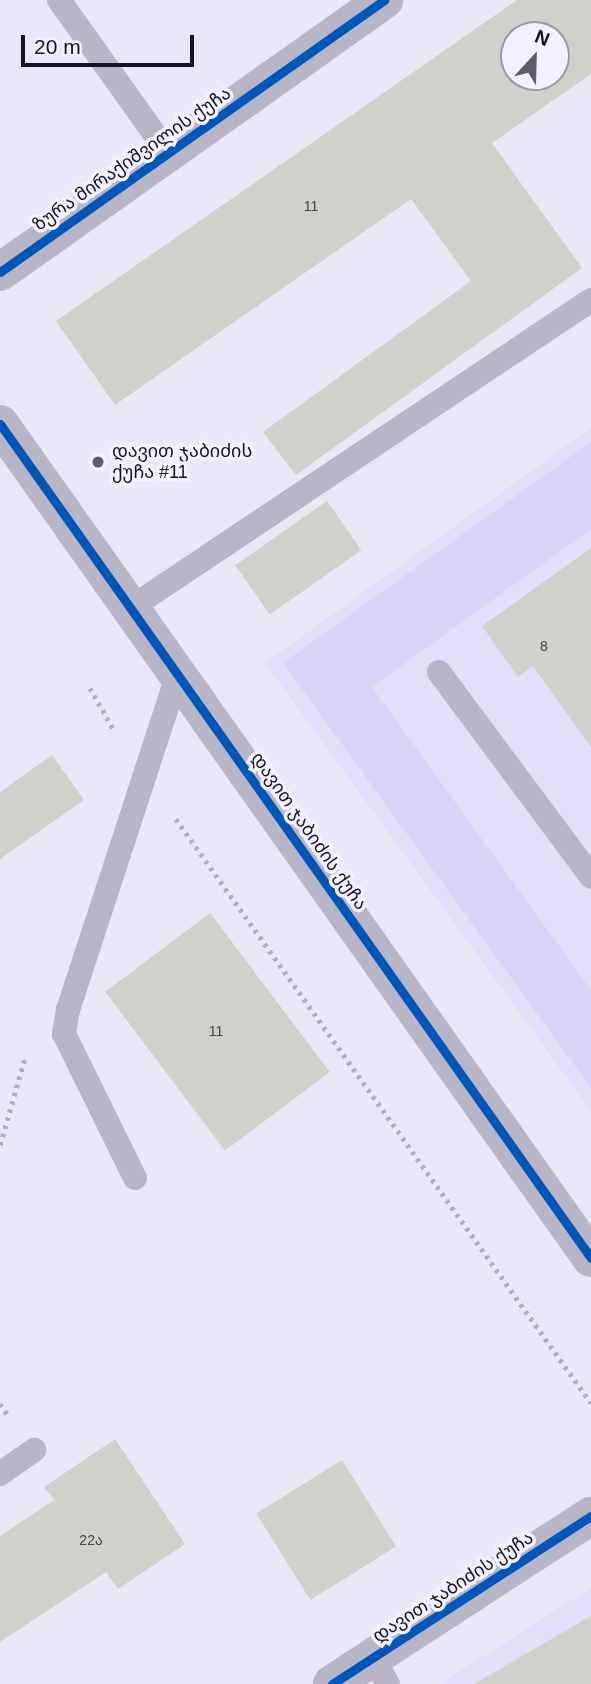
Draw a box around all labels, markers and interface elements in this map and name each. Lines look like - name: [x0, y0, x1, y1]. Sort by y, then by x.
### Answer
- scale bar: [24, 21, 198, 65]
- north arrow: [500, 21, 570, 91]
- text: N: [532, 26, 553, 50]
- text: 20 m: [34, 35, 81, 58]
- street label: ზურა მირაქიშვილის ქუჩა: [29, 82, 235, 236]
- house number: 11: [304, 198, 318, 214]
- place label: დავით ჯაბიძის ქუჩა #11: [112, 441, 252, 484]
- marker: დავით ჯაბიძის ქუჩა #11: [90, 454, 106, 470]
- house number: 8: [540, 638, 548, 654]
- street label: დავით ჯაბიძის ქუჩა: [246, 748, 372, 914]
- house number: 11: [209, 1023, 223, 1039]
- street label: დავით ჯაბიძის ქუჩა: [369, 1527, 537, 1647]
- house number: 22ა: [79, 1532, 103, 1548]

